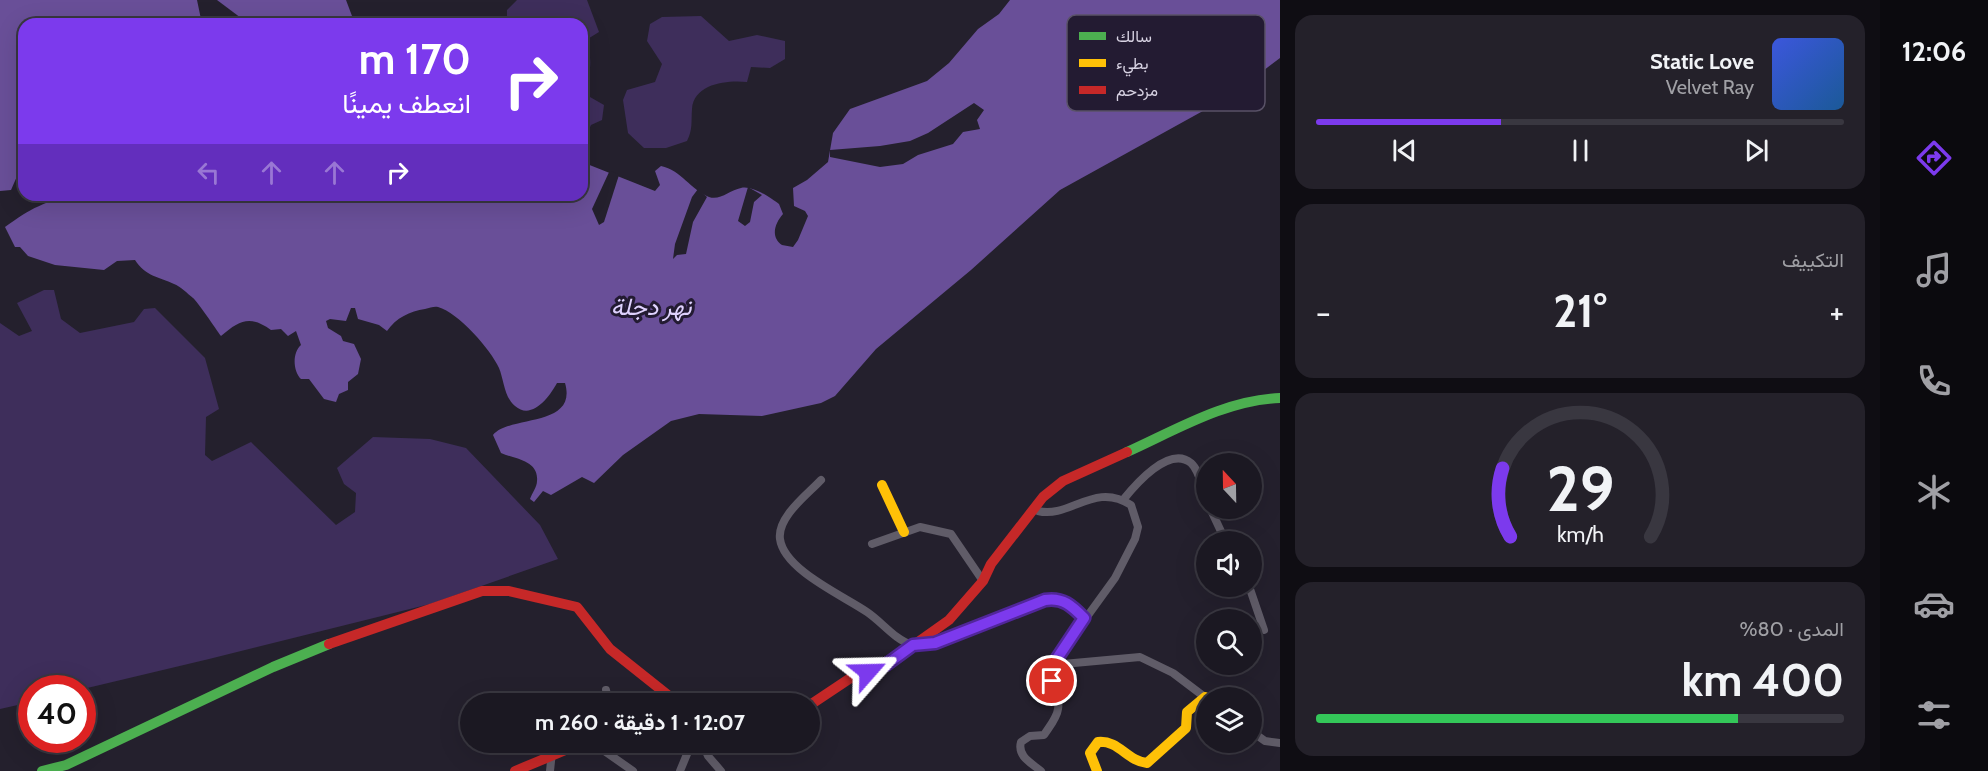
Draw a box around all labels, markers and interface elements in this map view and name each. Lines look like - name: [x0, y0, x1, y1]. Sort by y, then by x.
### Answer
- legend: [1067, 15, 1265, 111]
- text: سالك: [1116, 27, 1152, 46]
- text: 170 m: [359, 33, 471, 85]
- text: 12:06: [1902, 35, 1966, 68]
- icon: right: [492, 42, 570, 120]
- text: Static Love: [1650, 48, 1754, 75]
- text: بطيء: [1116, 54, 1148, 77]
- text: Velvet Ray: [1666, 75, 1754, 99]
- text: مزدحم: [1116, 81, 1158, 101]
- text: انعطف يمينًا: [342, 87, 471, 120]
- icon: previous: [1388, 134, 1421, 167]
- icon: pause: [1564, 134, 1597, 167]
- icon: next: [1740, 134, 1773, 167]
- icon: directions: [1913, 137, 1955, 179]
- icon: left: [192, 156, 225, 189]
- icon: ahead: [255, 156, 288, 189]
- icon: ahead: [318, 156, 351, 189]
- icon: right: [381, 156, 414, 189]
- text: التكييف: [1782, 248, 1844, 272]
- icon: music: [1913, 249, 1955, 291]
- text: 21°: [1553, 284, 1607, 338]
- water label: نهر دجلة: [611, 292, 692, 322]
- text: −: [1316, 292, 1331, 332]
- text: +: [1829, 292, 1844, 332]
- icon: phone: [1913, 360, 1955, 402]
- text: 29: [1546, 451, 1614, 527]
- north arrow: [1196, 453, 1262, 519]
- map controls: [1196, 453, 1262, 753]
- icon: climate: [1913, 471, 1955, 513]
- text: km/h: [1557, 521, 1603, 547]
- button: sound: [1196, 531, 1262, 597]
- icon: car: [1913, 583, 1955, 625]
- button: search: [1196, 609, 1262, 675]
- text: المدى · 80%: [1740, 617, 1844, 641]
- position arrow: [836, 640, 900, 704]
- text: 400 km: [1681, 653, 1844, 707]
- pin: [1026, 655, 1077, 706]
- icon: arrive: [1035, 664, 1068, 697]
- speed limit sign: 40: [18, 675, 96, 753]
- button: layers: [1196, 687, 1262, 753]
- icon: filters: [1913, 694, 1955, 736]
- text: 12:07 · 1 دقيقة · 260 m: [535, 709, 745, 736]

